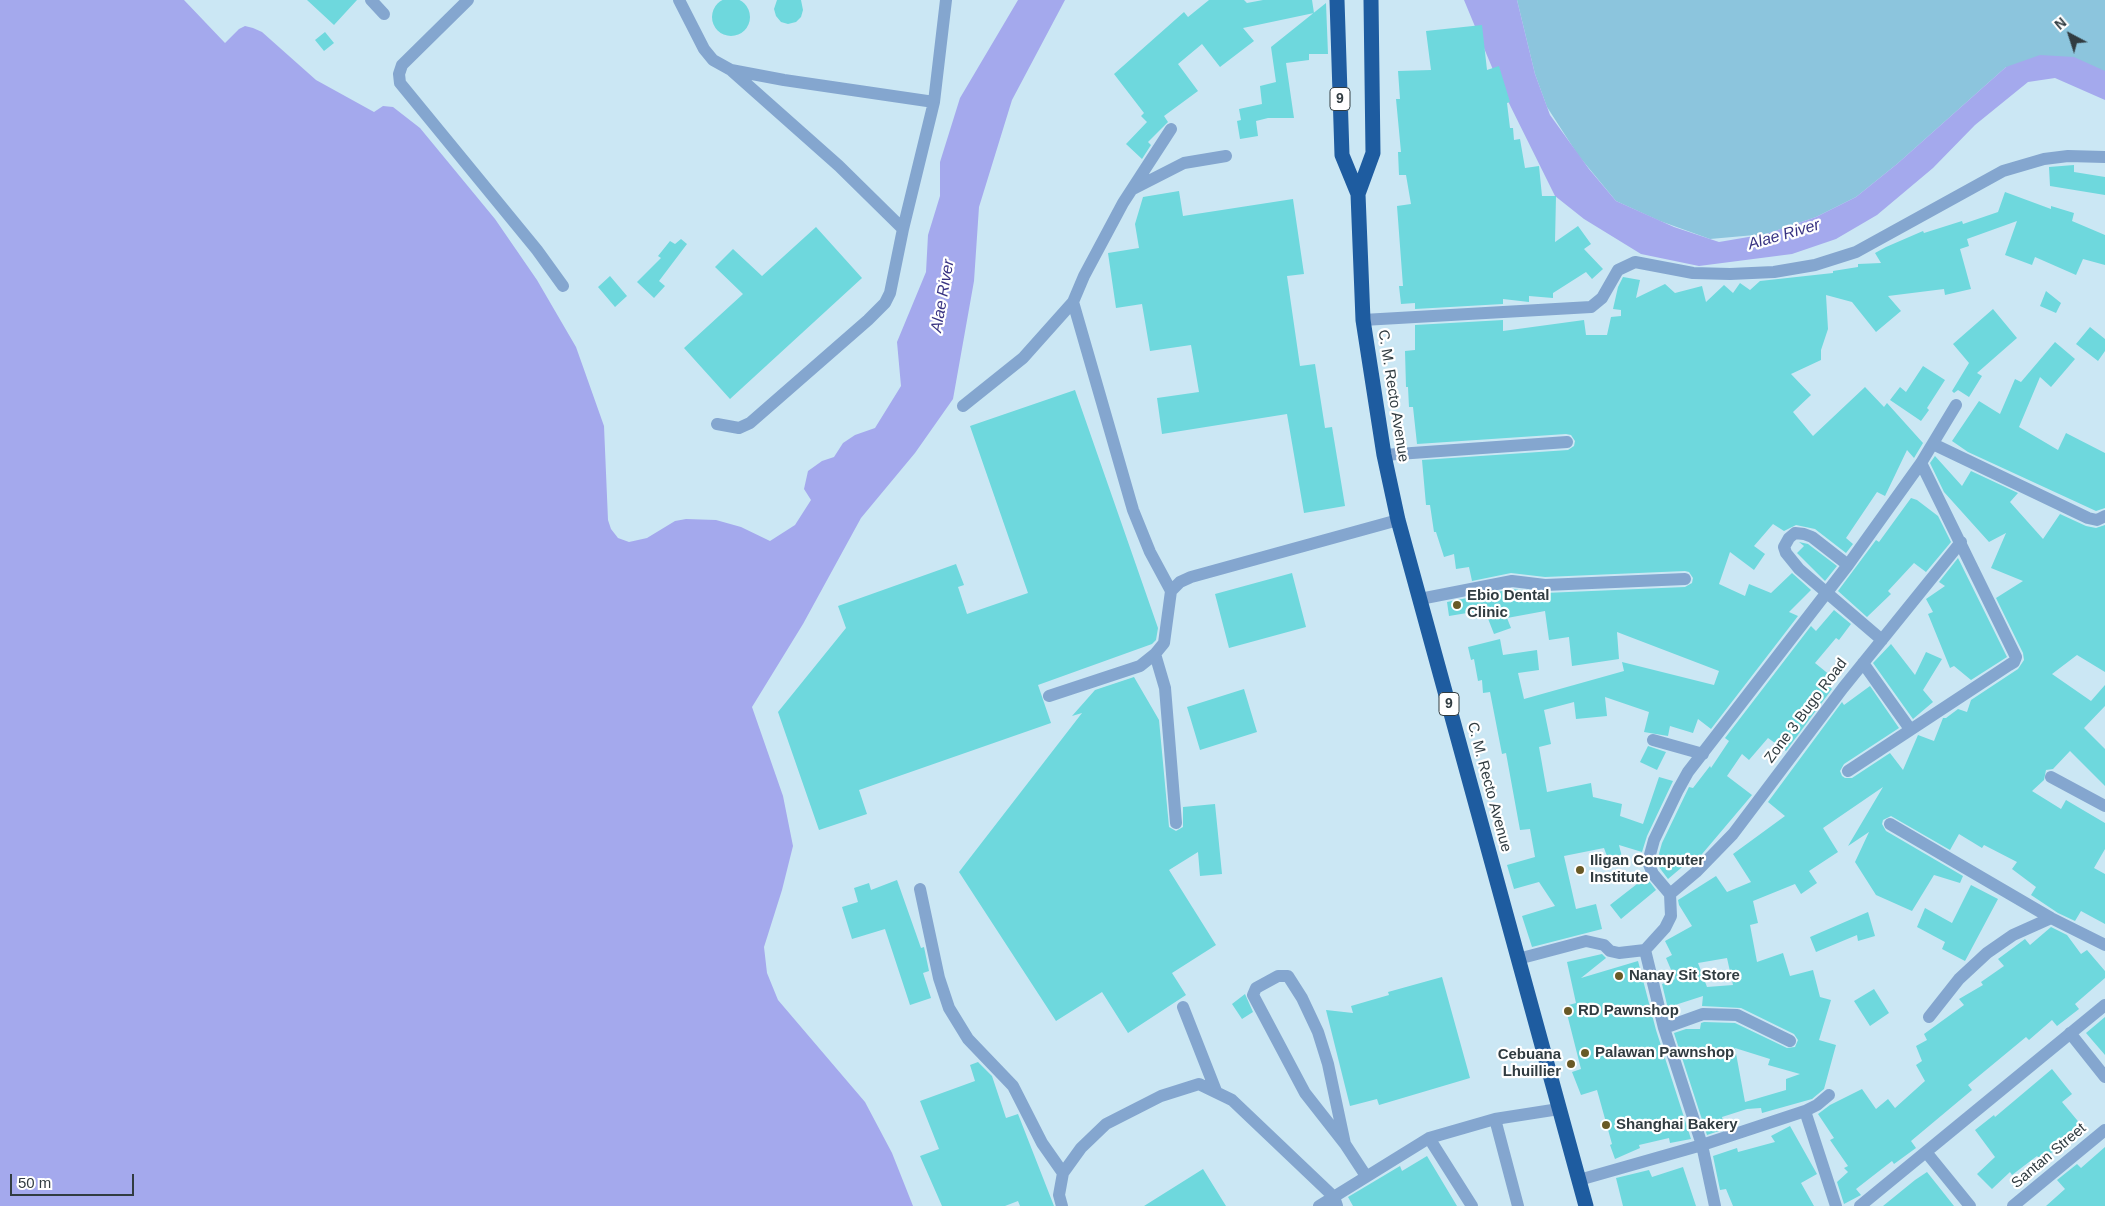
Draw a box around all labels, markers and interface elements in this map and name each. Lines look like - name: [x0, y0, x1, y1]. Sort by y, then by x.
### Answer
- north arrow: [2045, 10, 2095, 60]
- text: N: [2051, 14, 2069, 33]
- road number: 9: [1330, 88, 1350, 110]
- water label: Alae River: [1746, 216, 1822, 254]
- water label: Alae River: [927, 258, 959, 334]
- street label: C. M. Recto Avenue: [1374, 328, 1412, 464]
- place label: Ebio Dental Clinic: [1467, 587, 1550, 622]
- marker: Ebio Dental Clinic: [1451, 599, 1463, 611]
- street label: Zone 3 Bugo Road: [1761, 655, 1851, 767]
- road number: 9: [1439, 692, 1459, 716]
- street label: C. M. Recto Avenue: [1463, 720, 1515, 854]
- place label: Iligan Computer Institute: [1590, 852, 1704, 887]
- marker: Iligan Computer Institute: [1574, 864, 1586, 876]
- place label: Nanay Sit Store: [1629, 967, 1740, 985]
- marker: Nanay Sit Store: [1613, 970, 1625, 982]
- place label: RD Pawnshop: [1578, 1002, 1679, 1020]
- marker: RD Pawnshop: [1562, 1005, 1574, 1017]
- place label: Palawan Pawnshop: [1595, 1044, 1734, 1062]
- place label: Cebuana Lhuillier: [1498, 1046, 1561, 1081]
- marker: Palawan Pawnshop: [1579, 1047, 1591, 1059]
- marker: Cebuana Lhuillier: [1565, 1058, 1577, 1070]
- place label: Shanghai Bakery: [1616, 1116, 1738, 1134]
- marker: Shanghai Bakery: [1600, 1119, 1612, 1131]
- street label: Santan Street: [2008, 1120, 2090, 1192]
- scale bar: [12, 1164, 136, 1196]
- text: 50 m: [18, 1174, 51, 1191]

